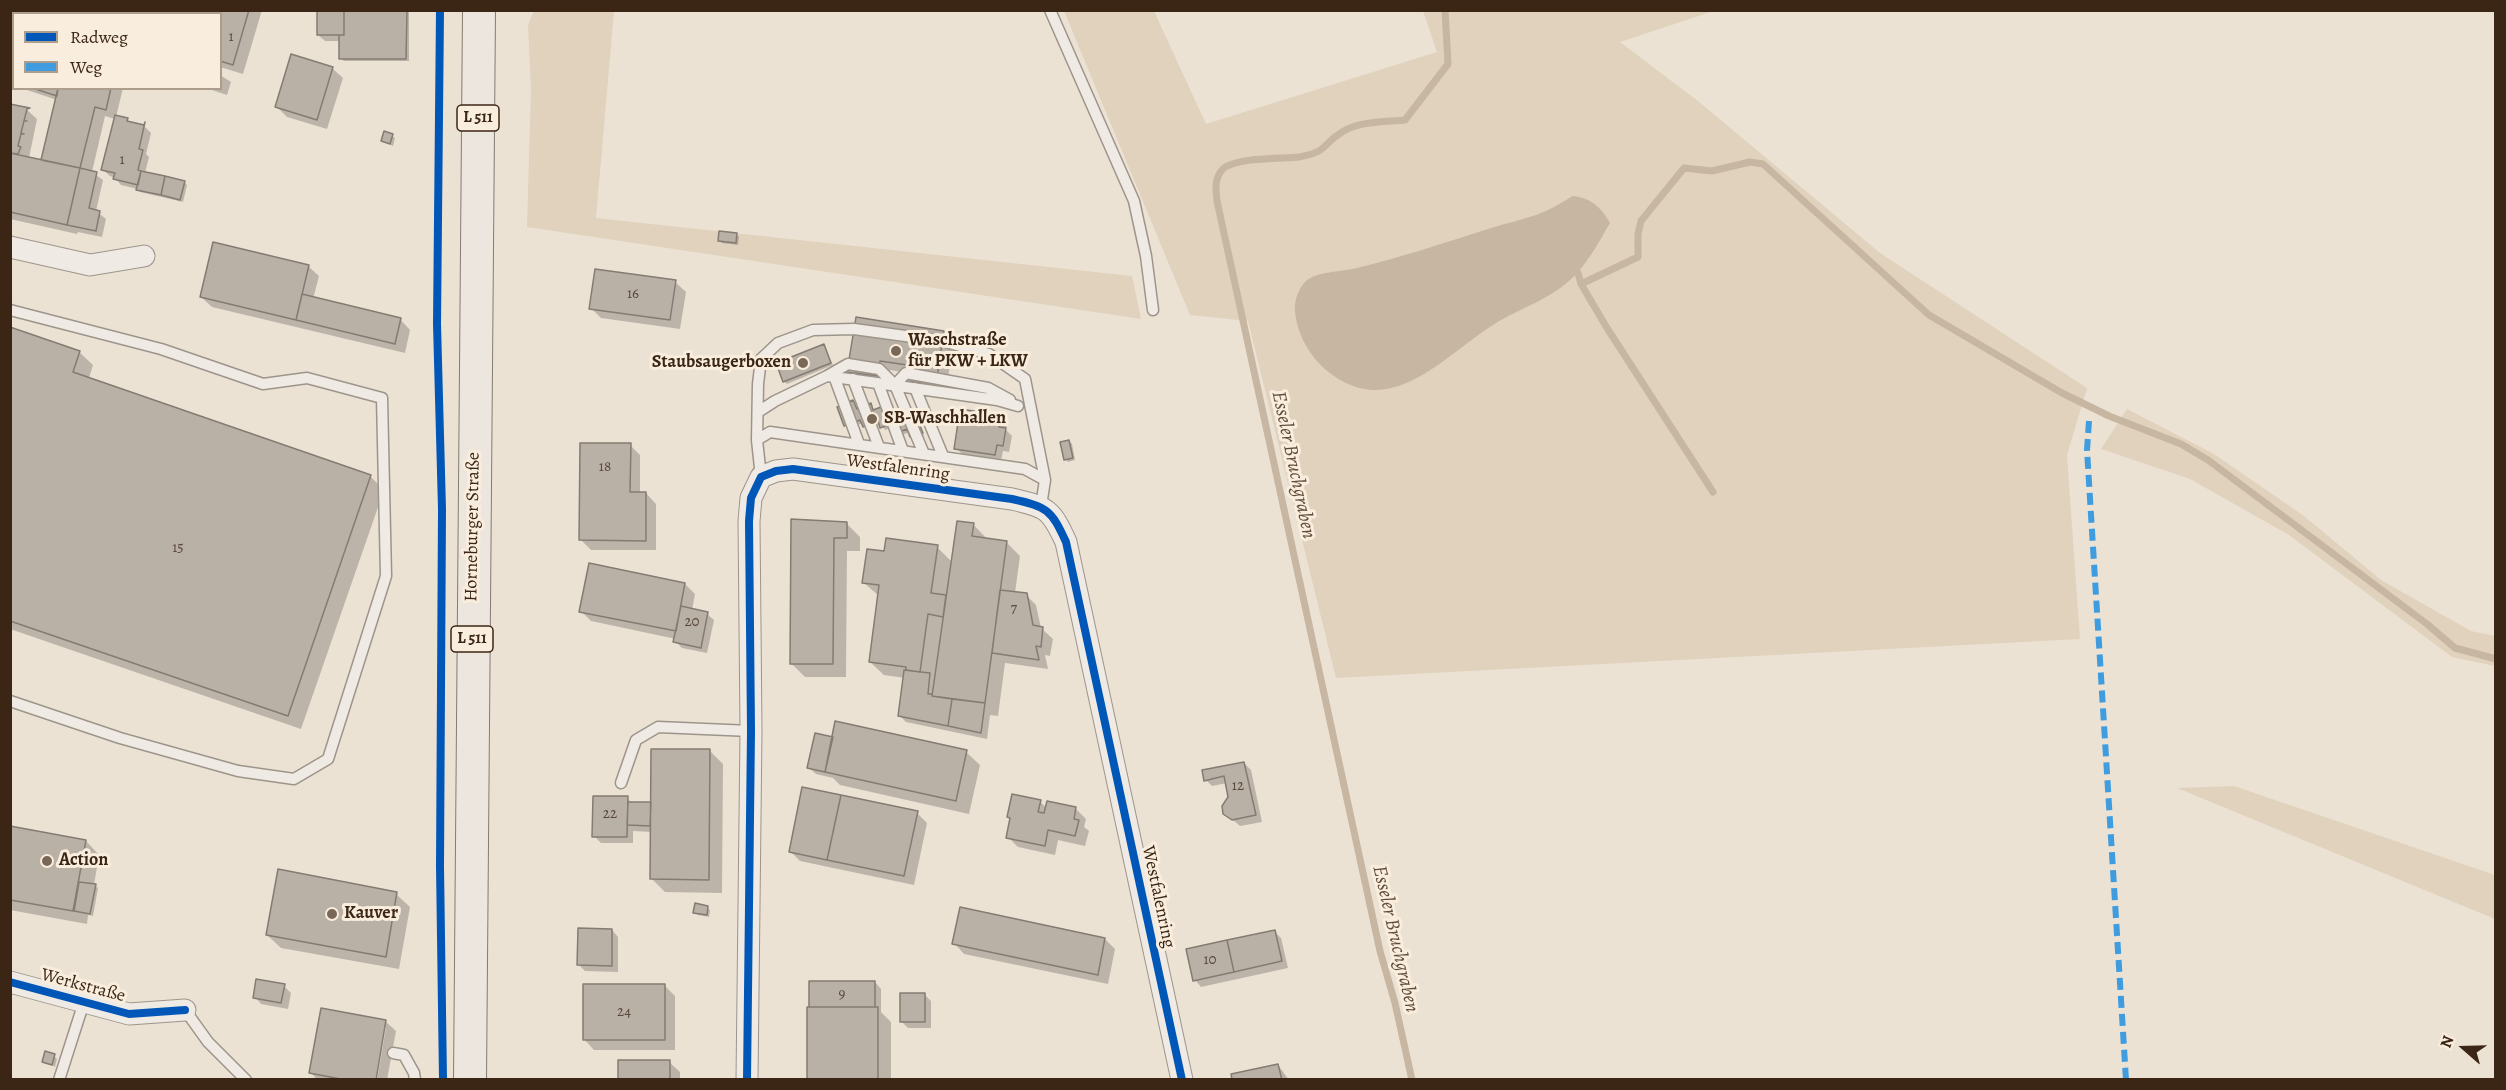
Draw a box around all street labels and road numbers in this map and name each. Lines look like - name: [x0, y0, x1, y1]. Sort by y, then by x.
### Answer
- road number: L 511: [457, 105, 499, 131]
- street label: Westfalenring: [845, 450, 951, 486]
- street label: Horneburger Straße: [461, 452, 485, 602]
- road number: L 511: [451, 626, 493, 652]
- street label: Westfalenring: [1137, 844, 1179, 950]
- street label: Werkstraße: [39, 964, 127, 1008]

